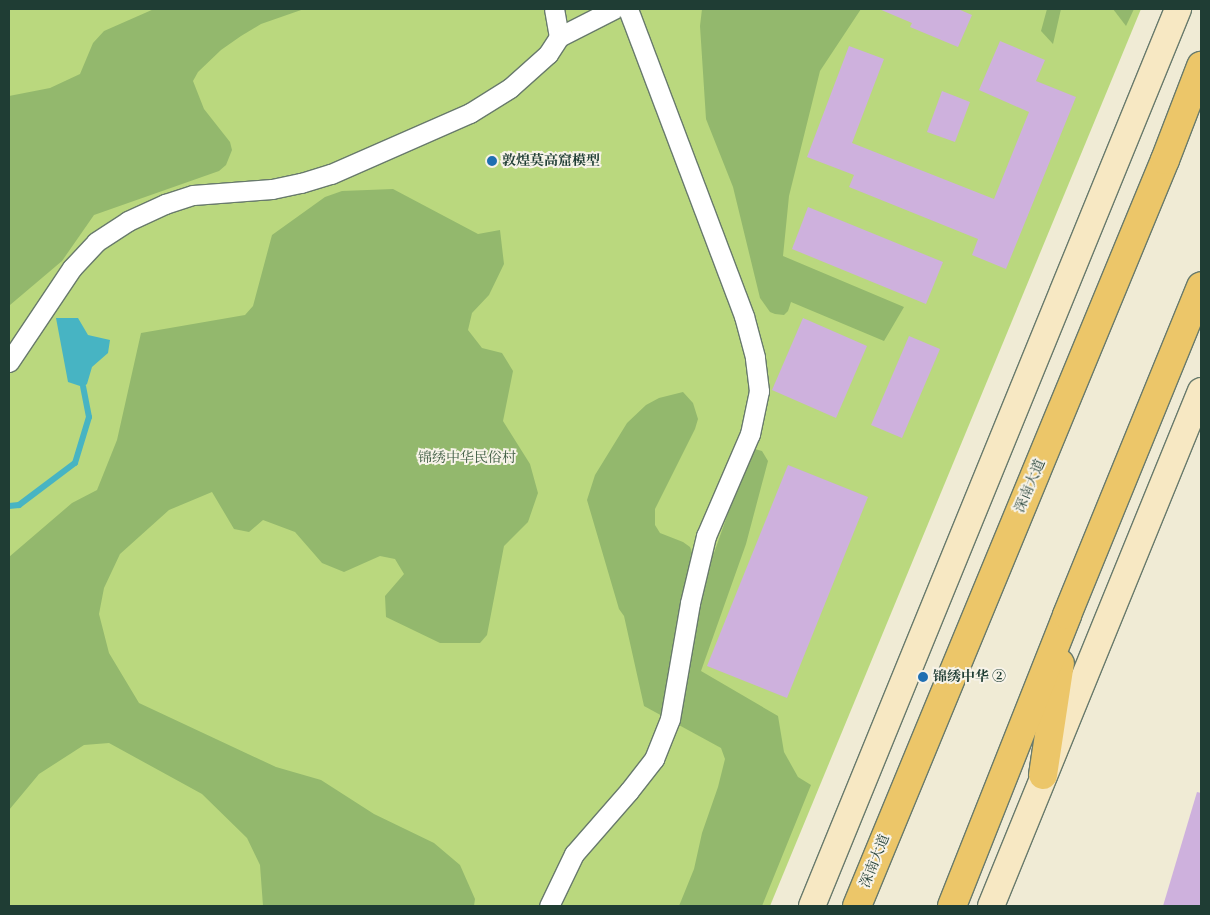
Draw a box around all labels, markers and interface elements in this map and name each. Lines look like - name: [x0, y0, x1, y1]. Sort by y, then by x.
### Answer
- place label: 敦煌莫高窟模型: [502, 153, 600, 169]
- marker: 敦煌莫高窟模型: [486, 155, 498, 167]
- park label: 锦绣中华民俗村: [418, 450, 516, 466]
- street label: 深南大道: [1011, 457, 1049, 515]
- place label: 锦绣中华 ②: [933, 669, 1006, 685]
- marker: 锦绣中华 ②: [917, 671, 929, 683]
- street label: 深南大道: [857, 832, 893, 890]

